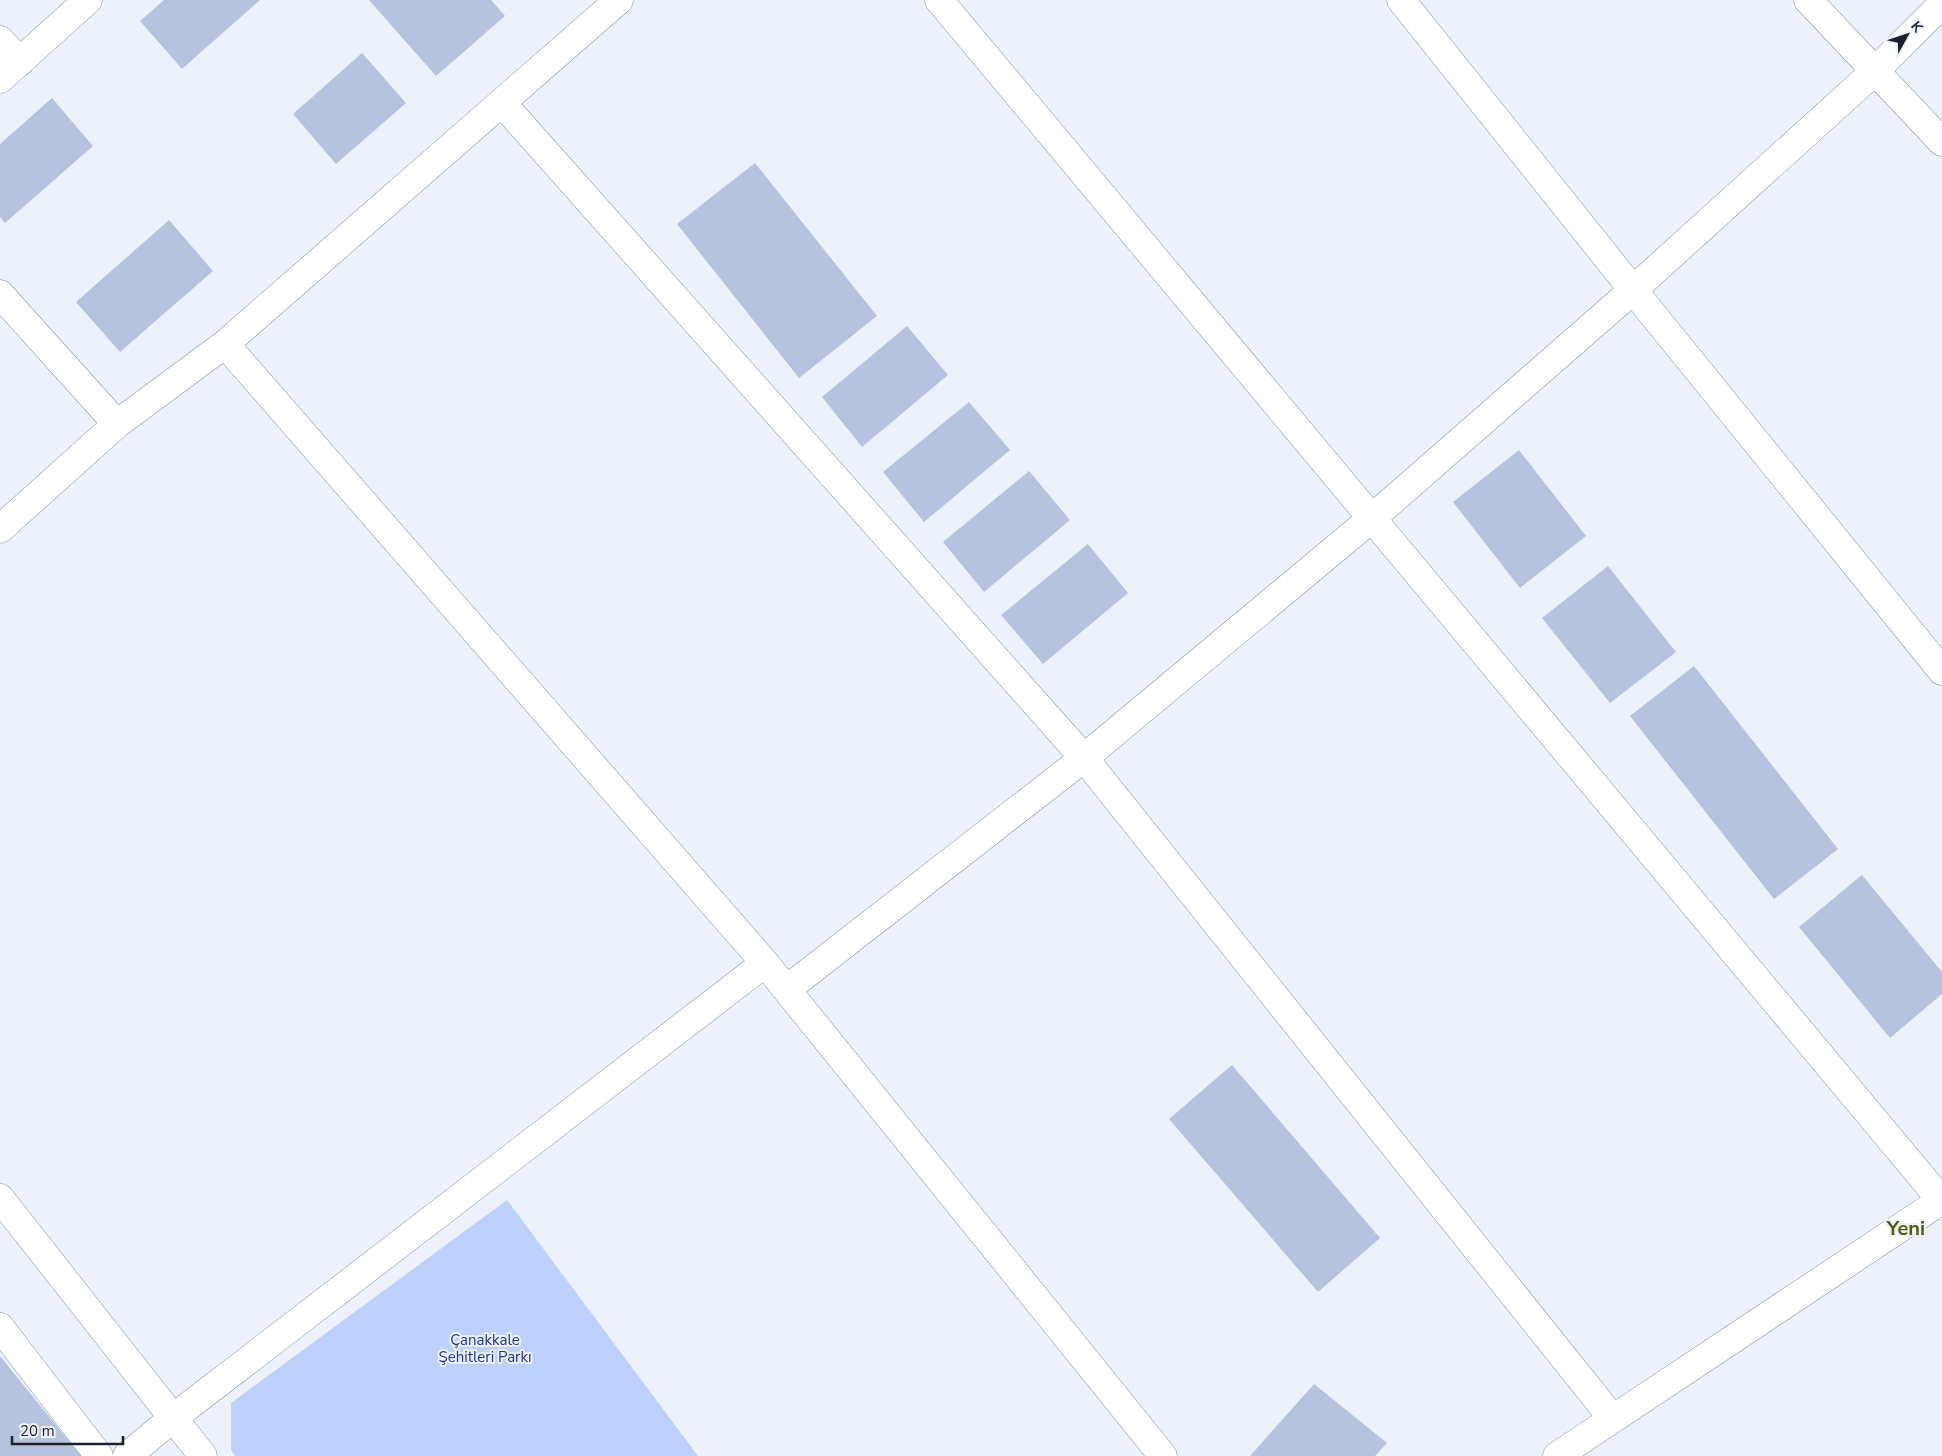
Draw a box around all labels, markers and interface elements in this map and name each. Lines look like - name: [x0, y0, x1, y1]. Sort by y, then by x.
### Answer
- north arrow: [1882, 10, 1932, 60]
- text: K: [1906, 17, 1927, 37]
- district label: Yeni: [1886, 1215, 1925, 1242]
- park label: Çanakkale Şehitleri Parkı: [439, 1330, 531, 1367]
- scale bar: [12, 1414, 124, 1446]
- text: 20 m: [20, 1421, 55, 1441]

